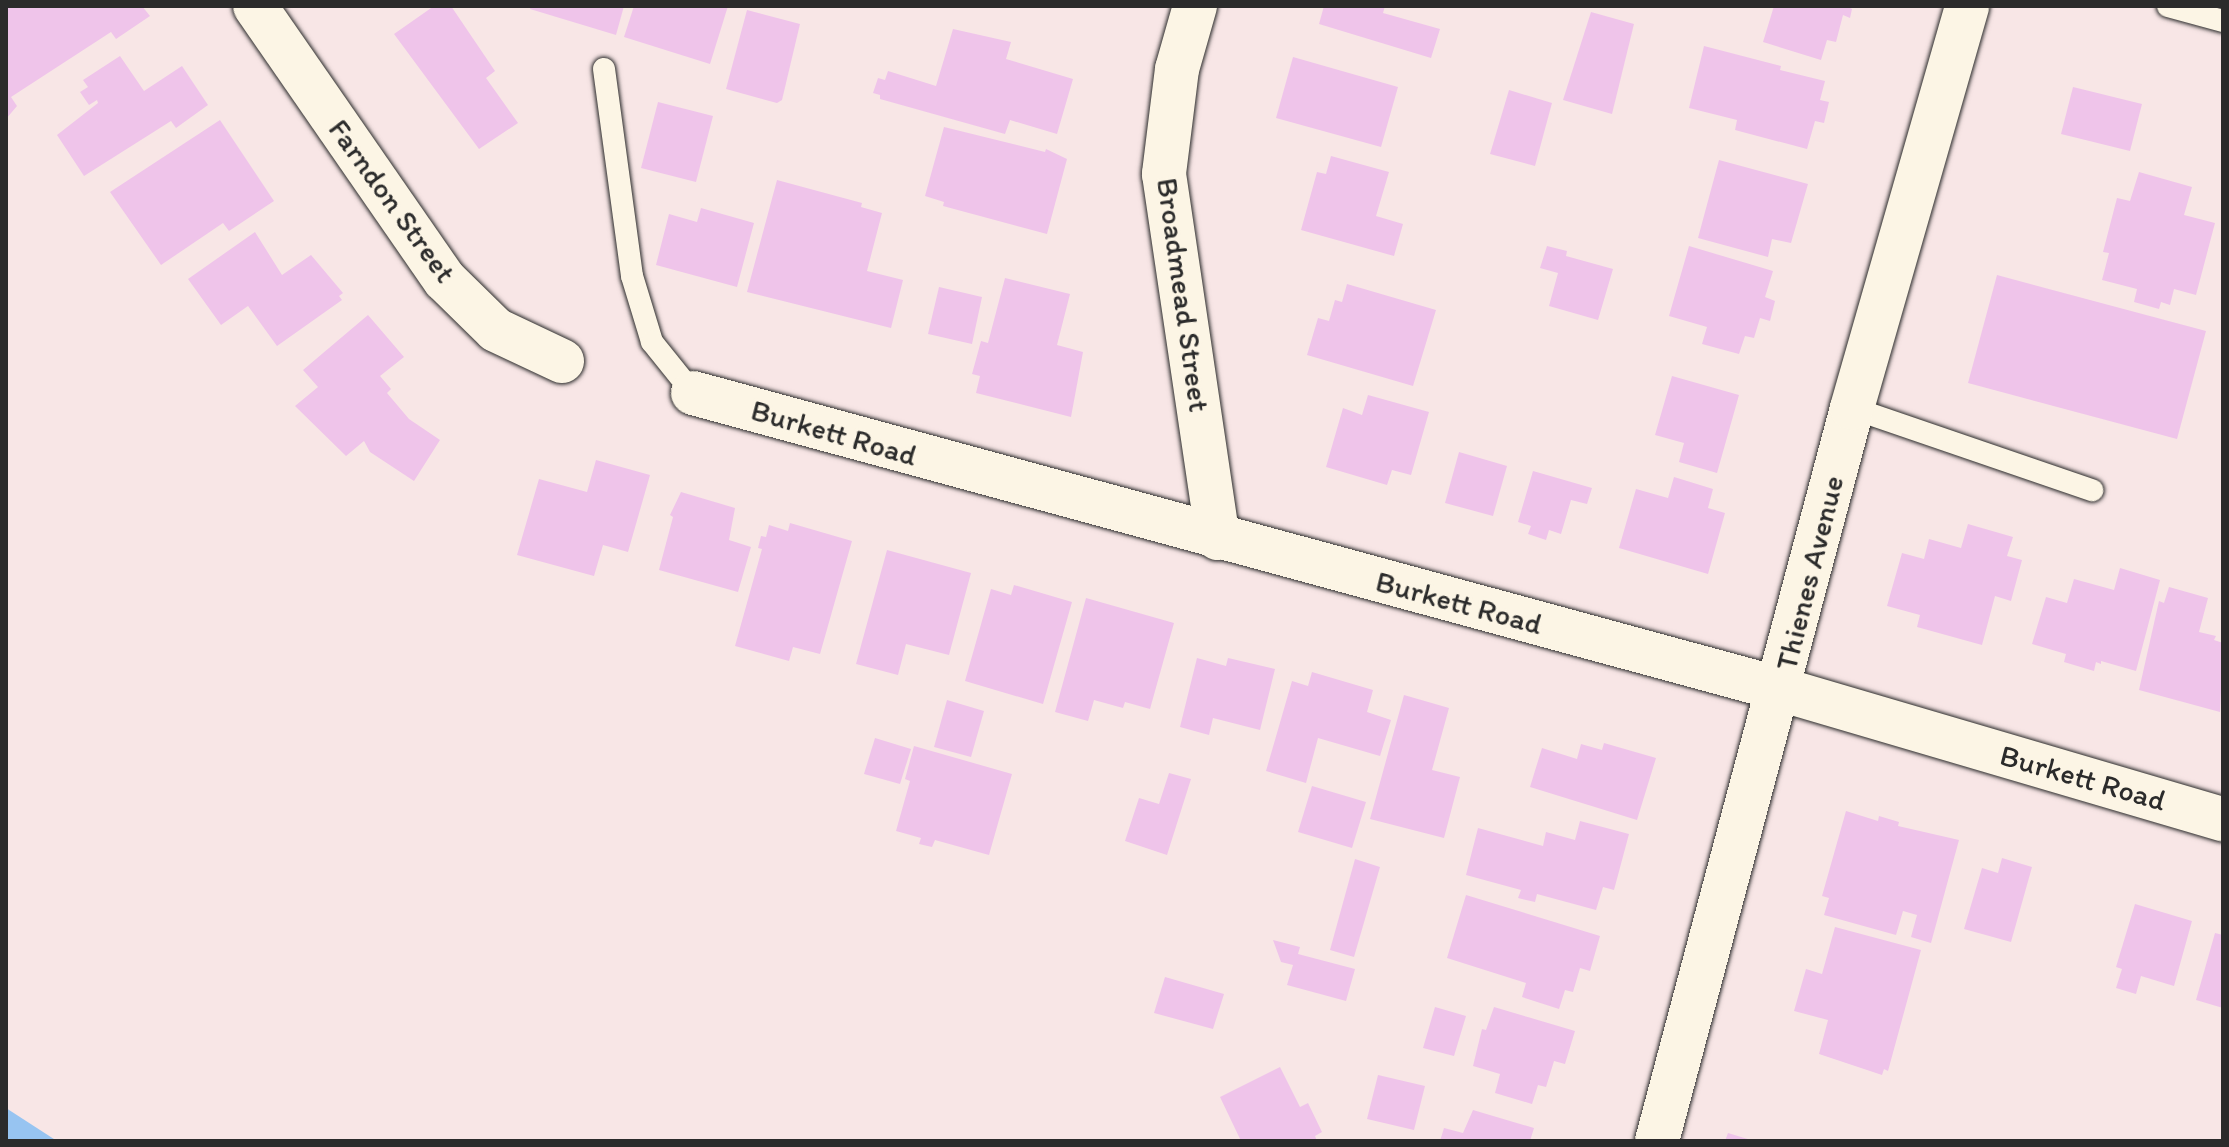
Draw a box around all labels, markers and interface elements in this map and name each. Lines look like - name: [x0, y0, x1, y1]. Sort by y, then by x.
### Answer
- street label: Farndon Street: [321, 113, 463, 289]
- street label: Broadmead Street: [1149, 176, 1217, 414]
- street label: Burkett Road: [747, 392, 921, 474]
- street label: Thienes Avenue: [1768, 472, 1852, 674]
- street label: Burkett Road: [1372, 564, 1546, 642]
- street label: Burkett Road: [1996, 737, 2170, 819]

